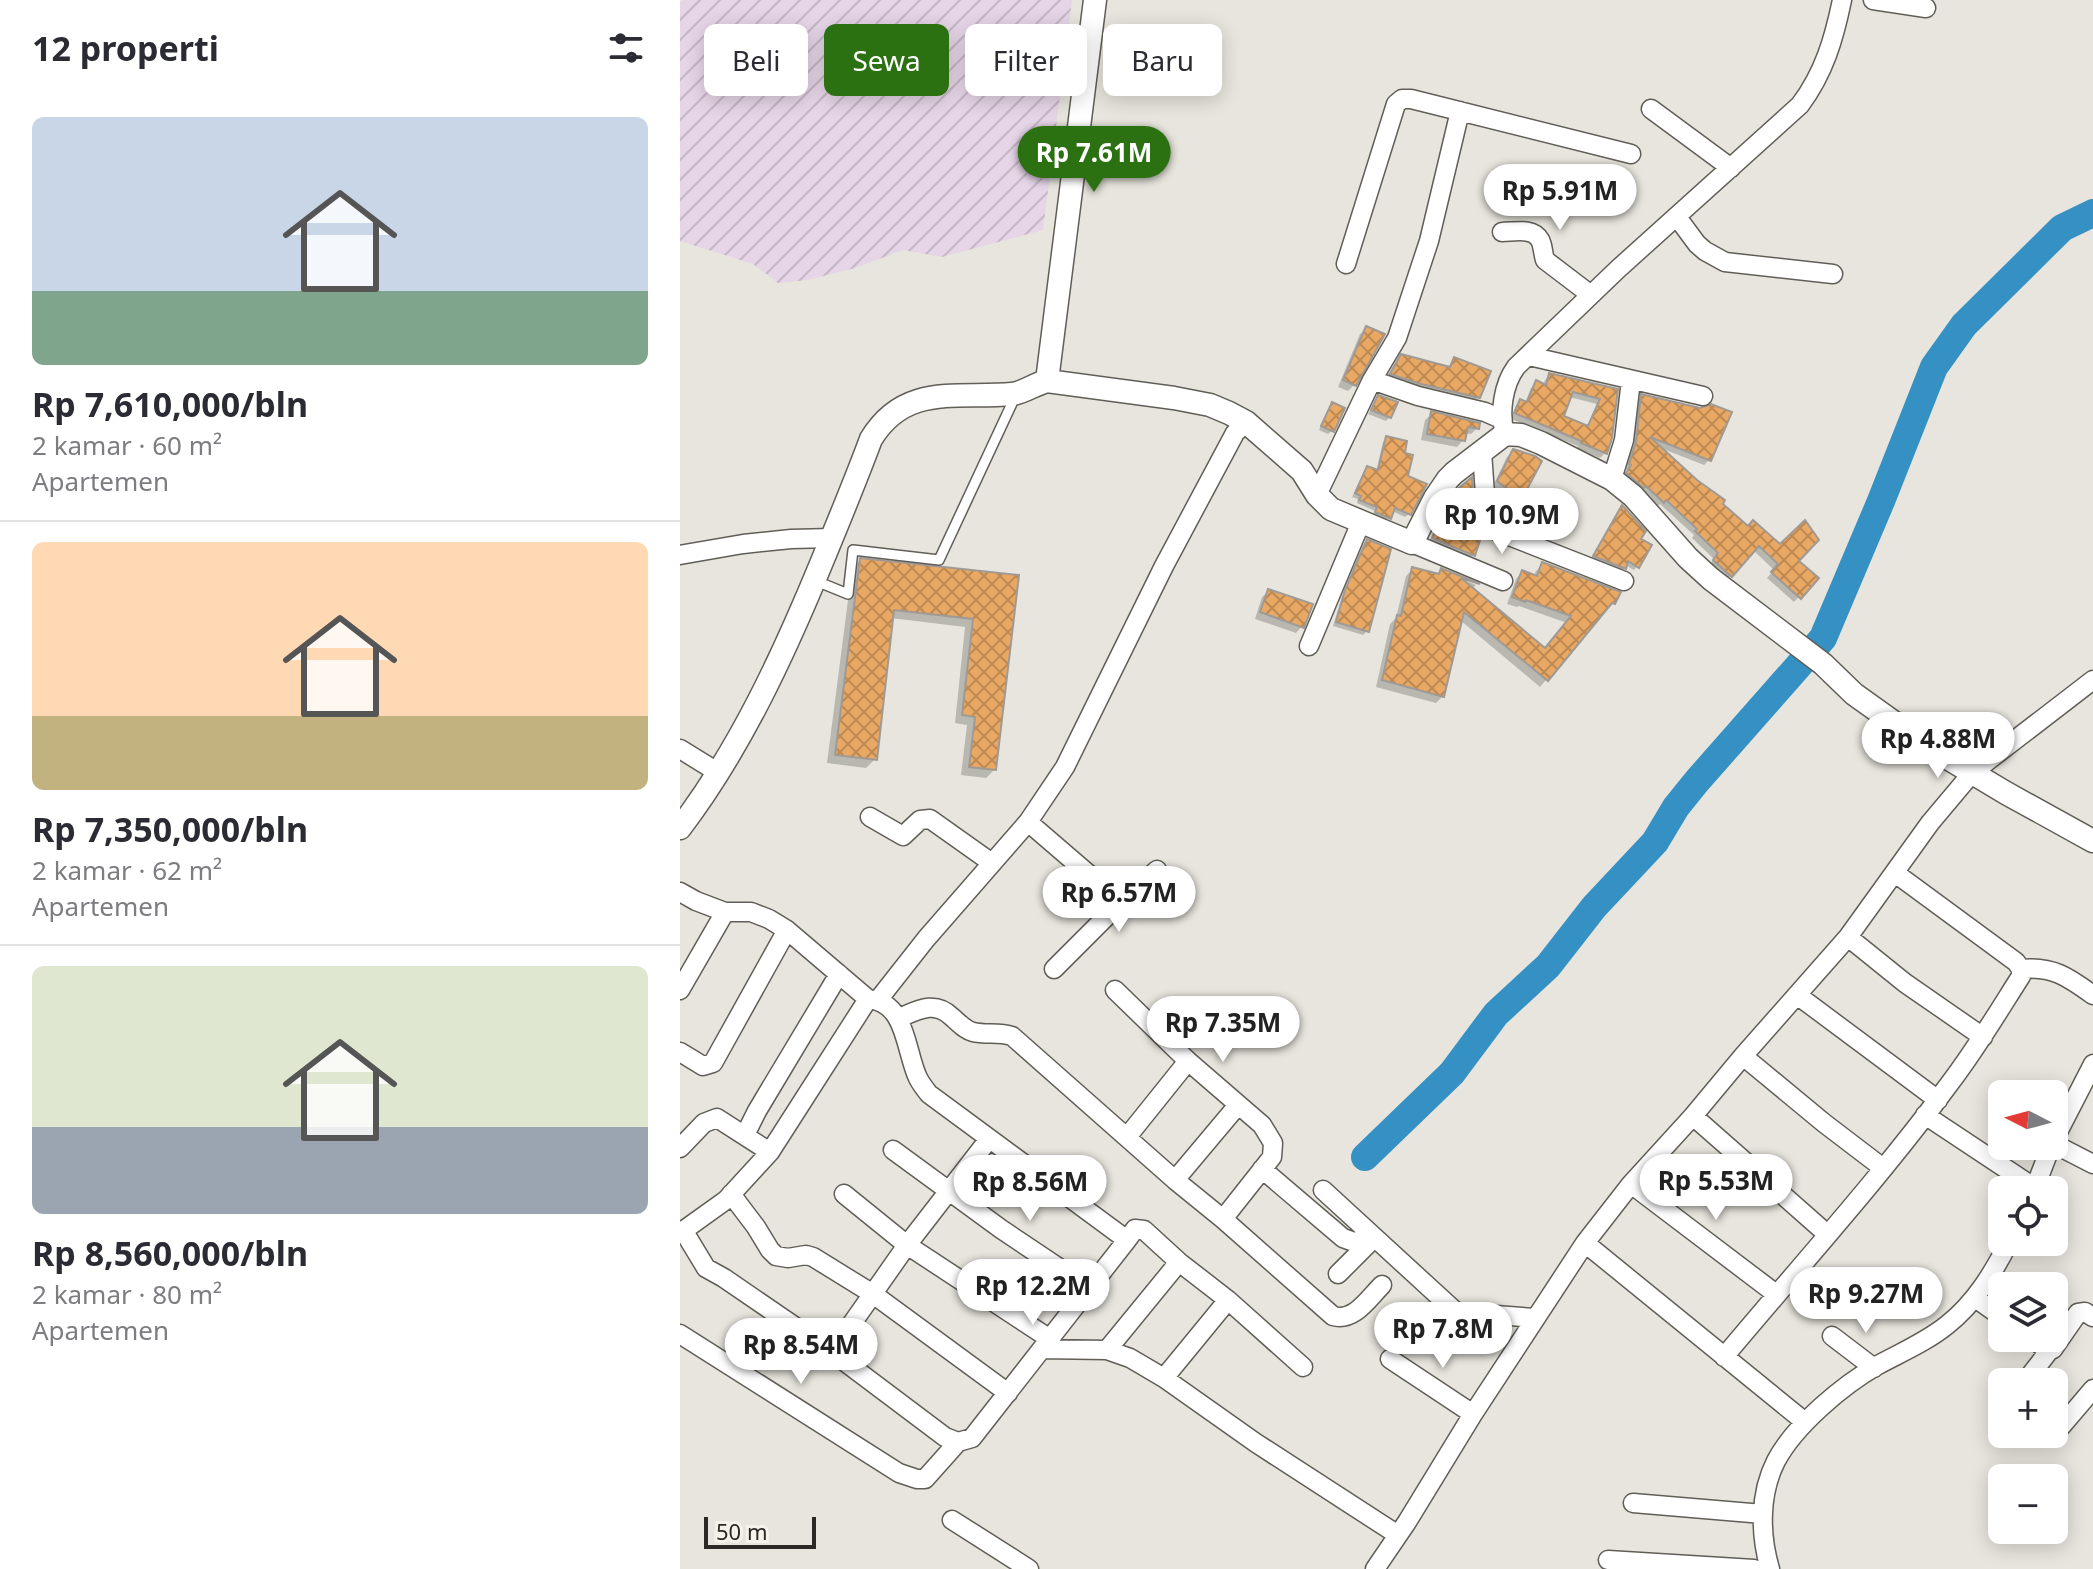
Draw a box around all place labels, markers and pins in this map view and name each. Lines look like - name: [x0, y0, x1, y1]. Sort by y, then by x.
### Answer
- pin: Rp 7.61M: [1011, 126, 1177, 194]
- pin: Rp 5.91M: [1477, 164, 1643, 232]
- pin: Rp 10.9M: [1419, 488, 1585, 556]
- pin: Rp 4.88M: [1855, 712, 2021, 780]
- pin: Rp 6.57M: [1036, 866, 1202, 934]
- pin: Rp 7.35M: [1140, 996, 1306, 1064]
- pin: Rp 5.53M: [1633, 1154, 1799, 1222]
- pin: Rp 8.56M: [947, 1155, 1113, 1223]
- pin: Rp 12.2M: [950, 1259, 1116, 1327]
- pin: Rp 9.27M: [1783, 1267, 1949, 1335]
- pin: Rp 7.8M: [1369, 1302, 1517, 1370]
- pin: Rp 8.54M: [718, 1318, 884, 1386]

